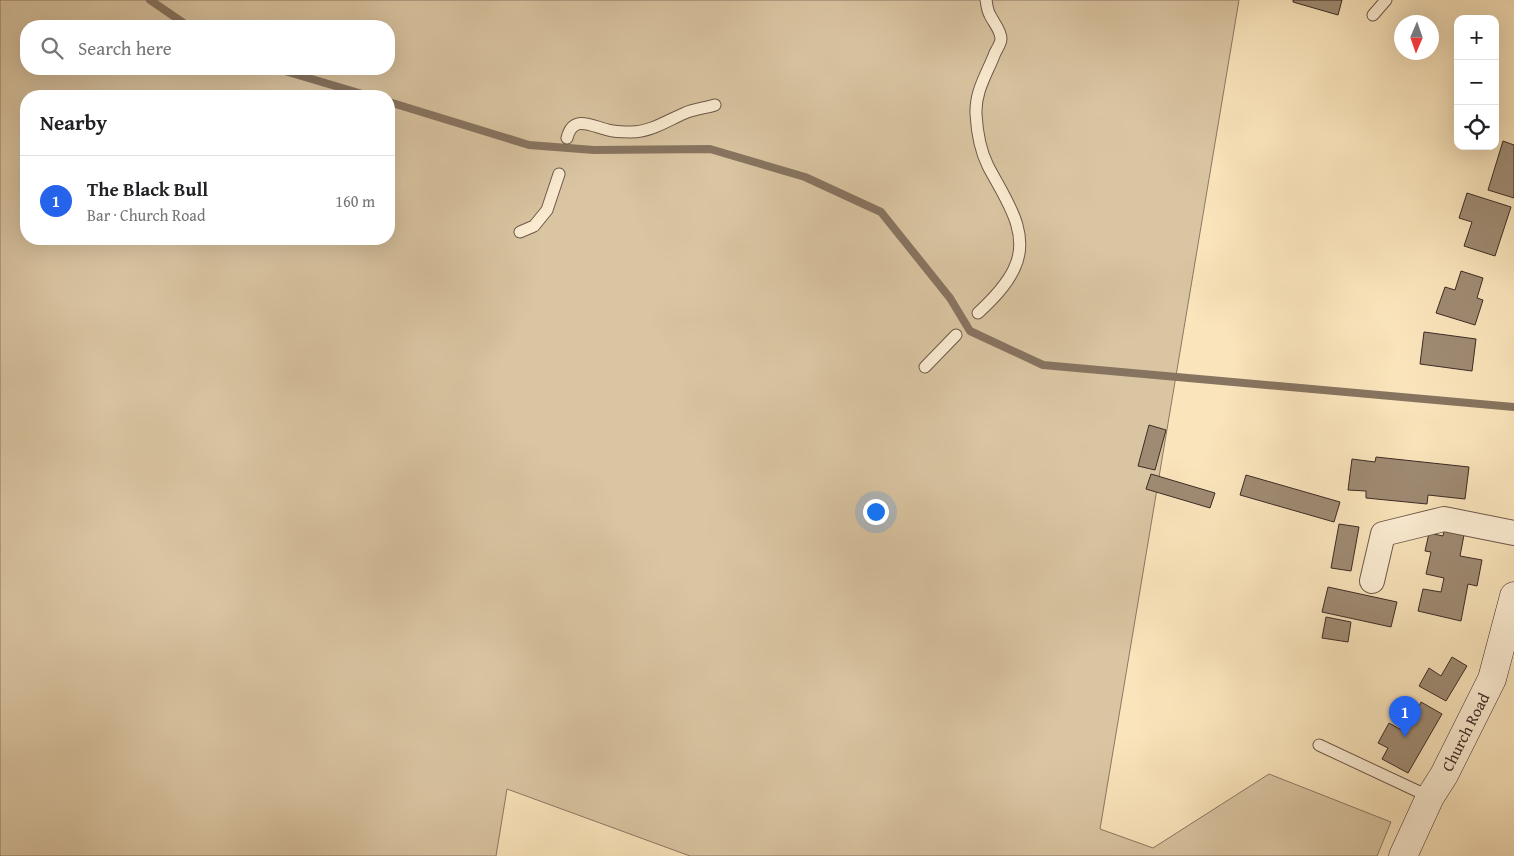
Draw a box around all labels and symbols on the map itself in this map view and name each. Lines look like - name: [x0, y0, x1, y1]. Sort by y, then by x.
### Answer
- north arrow: [1394, 15, 1439, 60]
- your location: [863, 499, 889, 525]
- street label: Church Road: [1435, 688, 1495, 776]
- pin: 1: [1389, 696, 1421, 737]

